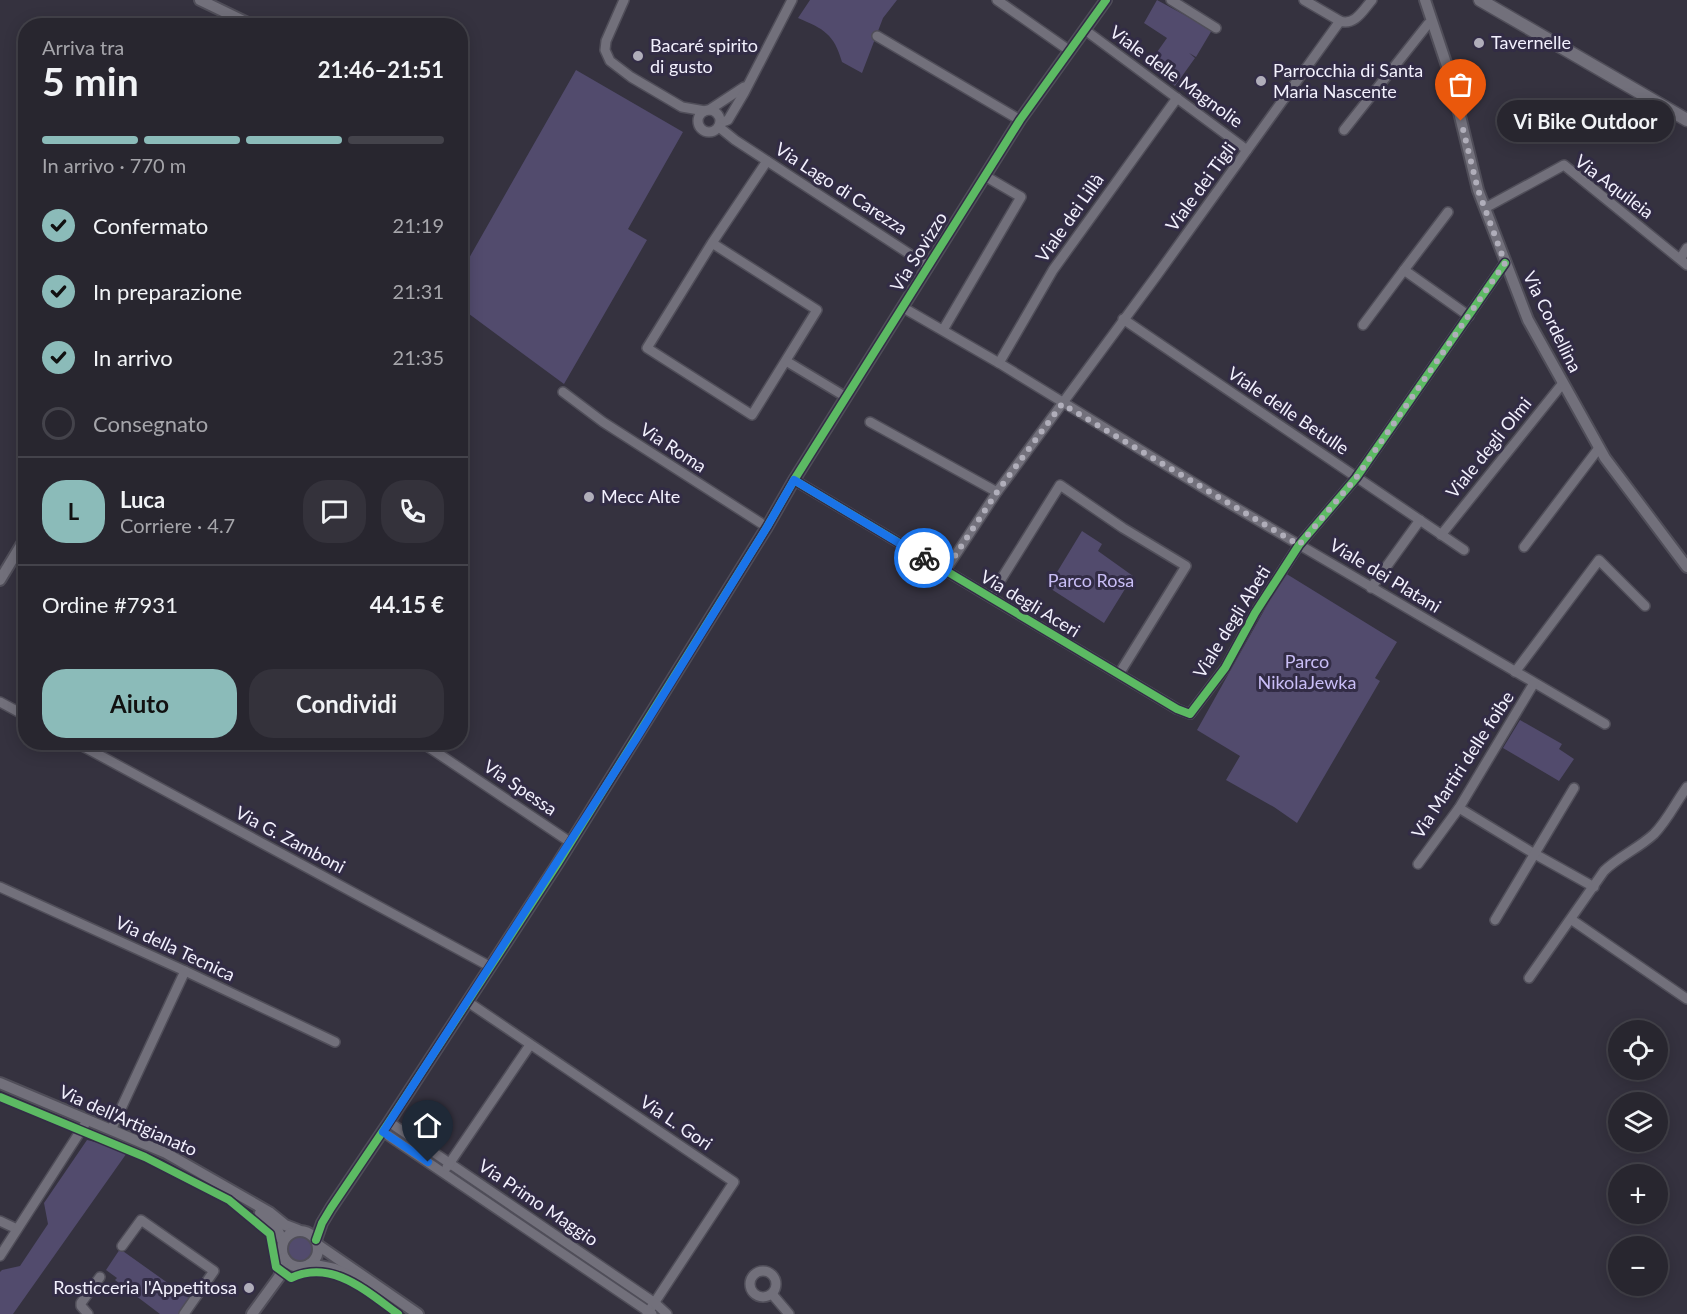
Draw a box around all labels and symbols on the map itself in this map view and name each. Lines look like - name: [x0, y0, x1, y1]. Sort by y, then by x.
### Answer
- street label: Viale delle Magnolie: [1106, 21, 1247, 132]
- place label: Tavernelle: [1491, 31, 1571, 53]
- place label: Bacaré spirito di gusto: [650, 34, 758, 77]
- marker: Tavernelle: [1472, 36, 1486, 50]
- marker: Bacaré spirito di gusto: [631, 49, 645, 63]
- place label: Parrocchia di Santa Maria Nascente: [1273, 59, 1423, 102]
- pin: [1435, 59, 1486, 121]
- marker: Parrocchia di Santa Maria Nascente: [1254, 74, 1268, 88]
- callout: Vi Bike Outdoor: [1497, 100, 1674, 142]
- street label: Via Lago di Carezza: [771, 137, 912, 239]
- street label: Viale dei Tigli: [1161, 138, 1240, 235]
- street label: Via Aquileia: [1571, 149, 1658, 223]
- street label: Viale dei Lillà: [1031, 169, 1108, 266]
- street label: Via Sovizzo: [885, 208, 951, 295]
- street label: Via Cordellina: [1519, 267, 1587, 376]
- street label: Viale delle Betulle: [1224, 362, 1353, 459]
- street label: Viale degli Olmi: [1441, 392, 1536, 502]
- street label: Via Roma: [636, 418, 711, 477]
- place label: Mecc Alte: [601, 485, 680, 507]
- marker: Mecc Alte: [582, 490, 596, 504]
- courier: [894, 528, 954, 588]
- street label: Viale dei Platani: [1326, 533, 1445, 617]
- street label: Viale degli Abeti: [1188, 561, 1274, 682]
- street label: Via degli Aceri: [977, 565, 1084, 642]
- park label: Parco Rosa: [1048, 569, 1134, 591]
- park label: Parco NikolaJewka: [1258, 650, 1356, 693]
- street label: Via Martiri delle foibe: [1406, 687, 1518, 842]
- street label: Via Spessa: [480, 755, 561, 820]
- street label: Via G. Zamboni: [232, 801, 349, 877]
- street label: Via della Tecnica: [112, 911, 239, 985]
- street label: Via dell'Artigianato: [56, 1080, 201, 1160]
- street label: Via L. Gori: [636, 1090, 717, 1154]
- pin: [402, 1100, 453, 1162]
- street label: Via Primo Maggio: [474, 1154, 603, 1250]
- place label: Rosticceria l'Appetitosa: [53, 1276, 237, 1298]
- marker: Rosticceria l'Appetitosa: [242, 1281, 256, 1295]

